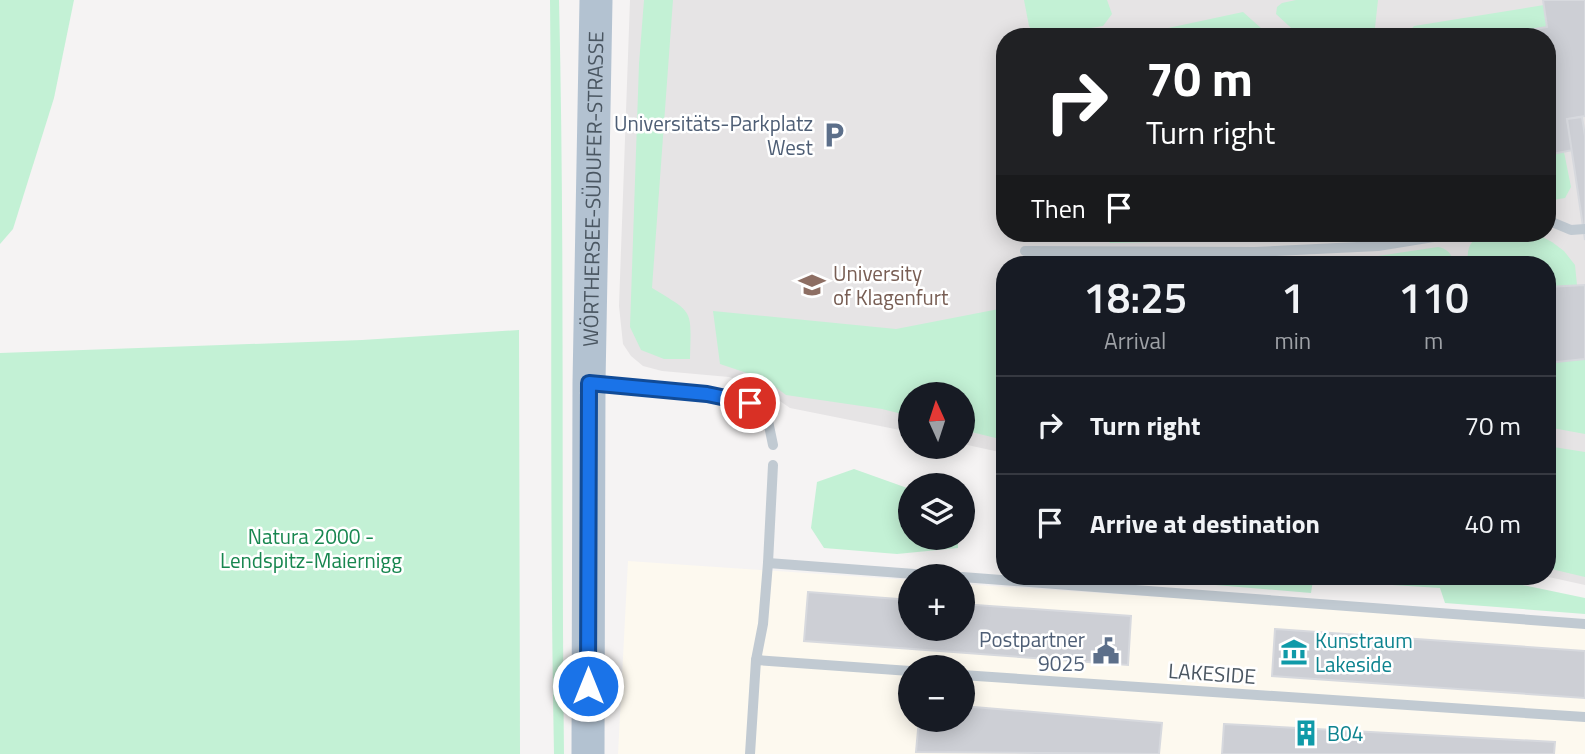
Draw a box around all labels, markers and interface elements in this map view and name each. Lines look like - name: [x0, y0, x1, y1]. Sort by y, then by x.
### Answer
- street label: WÖRTHERSEE-SÜDUFER-STRASSE: [574, 31, 611, 347]
- text: 70 m: [1146, 40, 1253, 115]
- icon: right: [1031, 56, 1122, 147]
- place label: Universitäts-Parkplatz West: [614, 107, 814, 163]
- text: Turn right: [1146, 108, 1275, 156]
- parking icon: Universitäts-Parkplatz West: [819, 120, 849, 150]
- text: Then: [1031, 189, 1086, 228]
- icon: arrive: [1100, 189, 1138, 227]
- place label: University of Klagenfurt: [833, 257, 949, 313]
- text: 18:25: [1083, 265, 1187, 329]
- text: 1: [1281, 265, 1305, 329]
- text: 110: [1398, 265, 1469, 329]
- school or university icon: University of Klagenfurt: [797, 270, 827, 300]
- text: Arrival: [1104, 323, 1166, 358]
- text: min: [1274, 323, 1311, 358]
- text: m: [1424, 323, 1443, 358]
- pin: [720, 373, 780, 433]
- north arrow: [898, 382, 975, 458]
- map controls: [898, 382, 975, 732]
- icon: arrive: [731, 384, 769, 422]
- icon: right: [1031, 406, 1069, 444]
- text: Turn right: [1090, 406, 1201, 445]
- text: 70 m: [1464, 406, 1521, 445]
- button: layers: [898, 473, 975, 550]
- icon: arrive: [1031, 504, 1069, 542]
- text: Arrive at destination: [1090, 504, 1320, 543]
- text: 40 m: [1464, 504, 1521, 543]
- park label: Natura 2000 - Lendspitz-Maiernigg: [220, 520, 402, 576]
- button: +: [898, 564, 975, 641]
- place label: Postpartner 9025: [979, 623, 1085, 679]
- place label: Kunstraum Lakeside: [1315, 624, 1413, 680]
- public building icon: Postpartner 9025: [1091, 636, 1121, 666]
- museum icon: Kunstraum Lakeside: [1279, 637, 1309, 667]
- position arrow: [551, 649, 625, 723]
- street label: LAKESIDE: [1167, 654, 1257, 692]
- button: −: [898, 655, 975, 732]
- place label: B04: [1327, 717, 1363, 749]
- building icon: B04: [1291, 718, 1321, 748]

